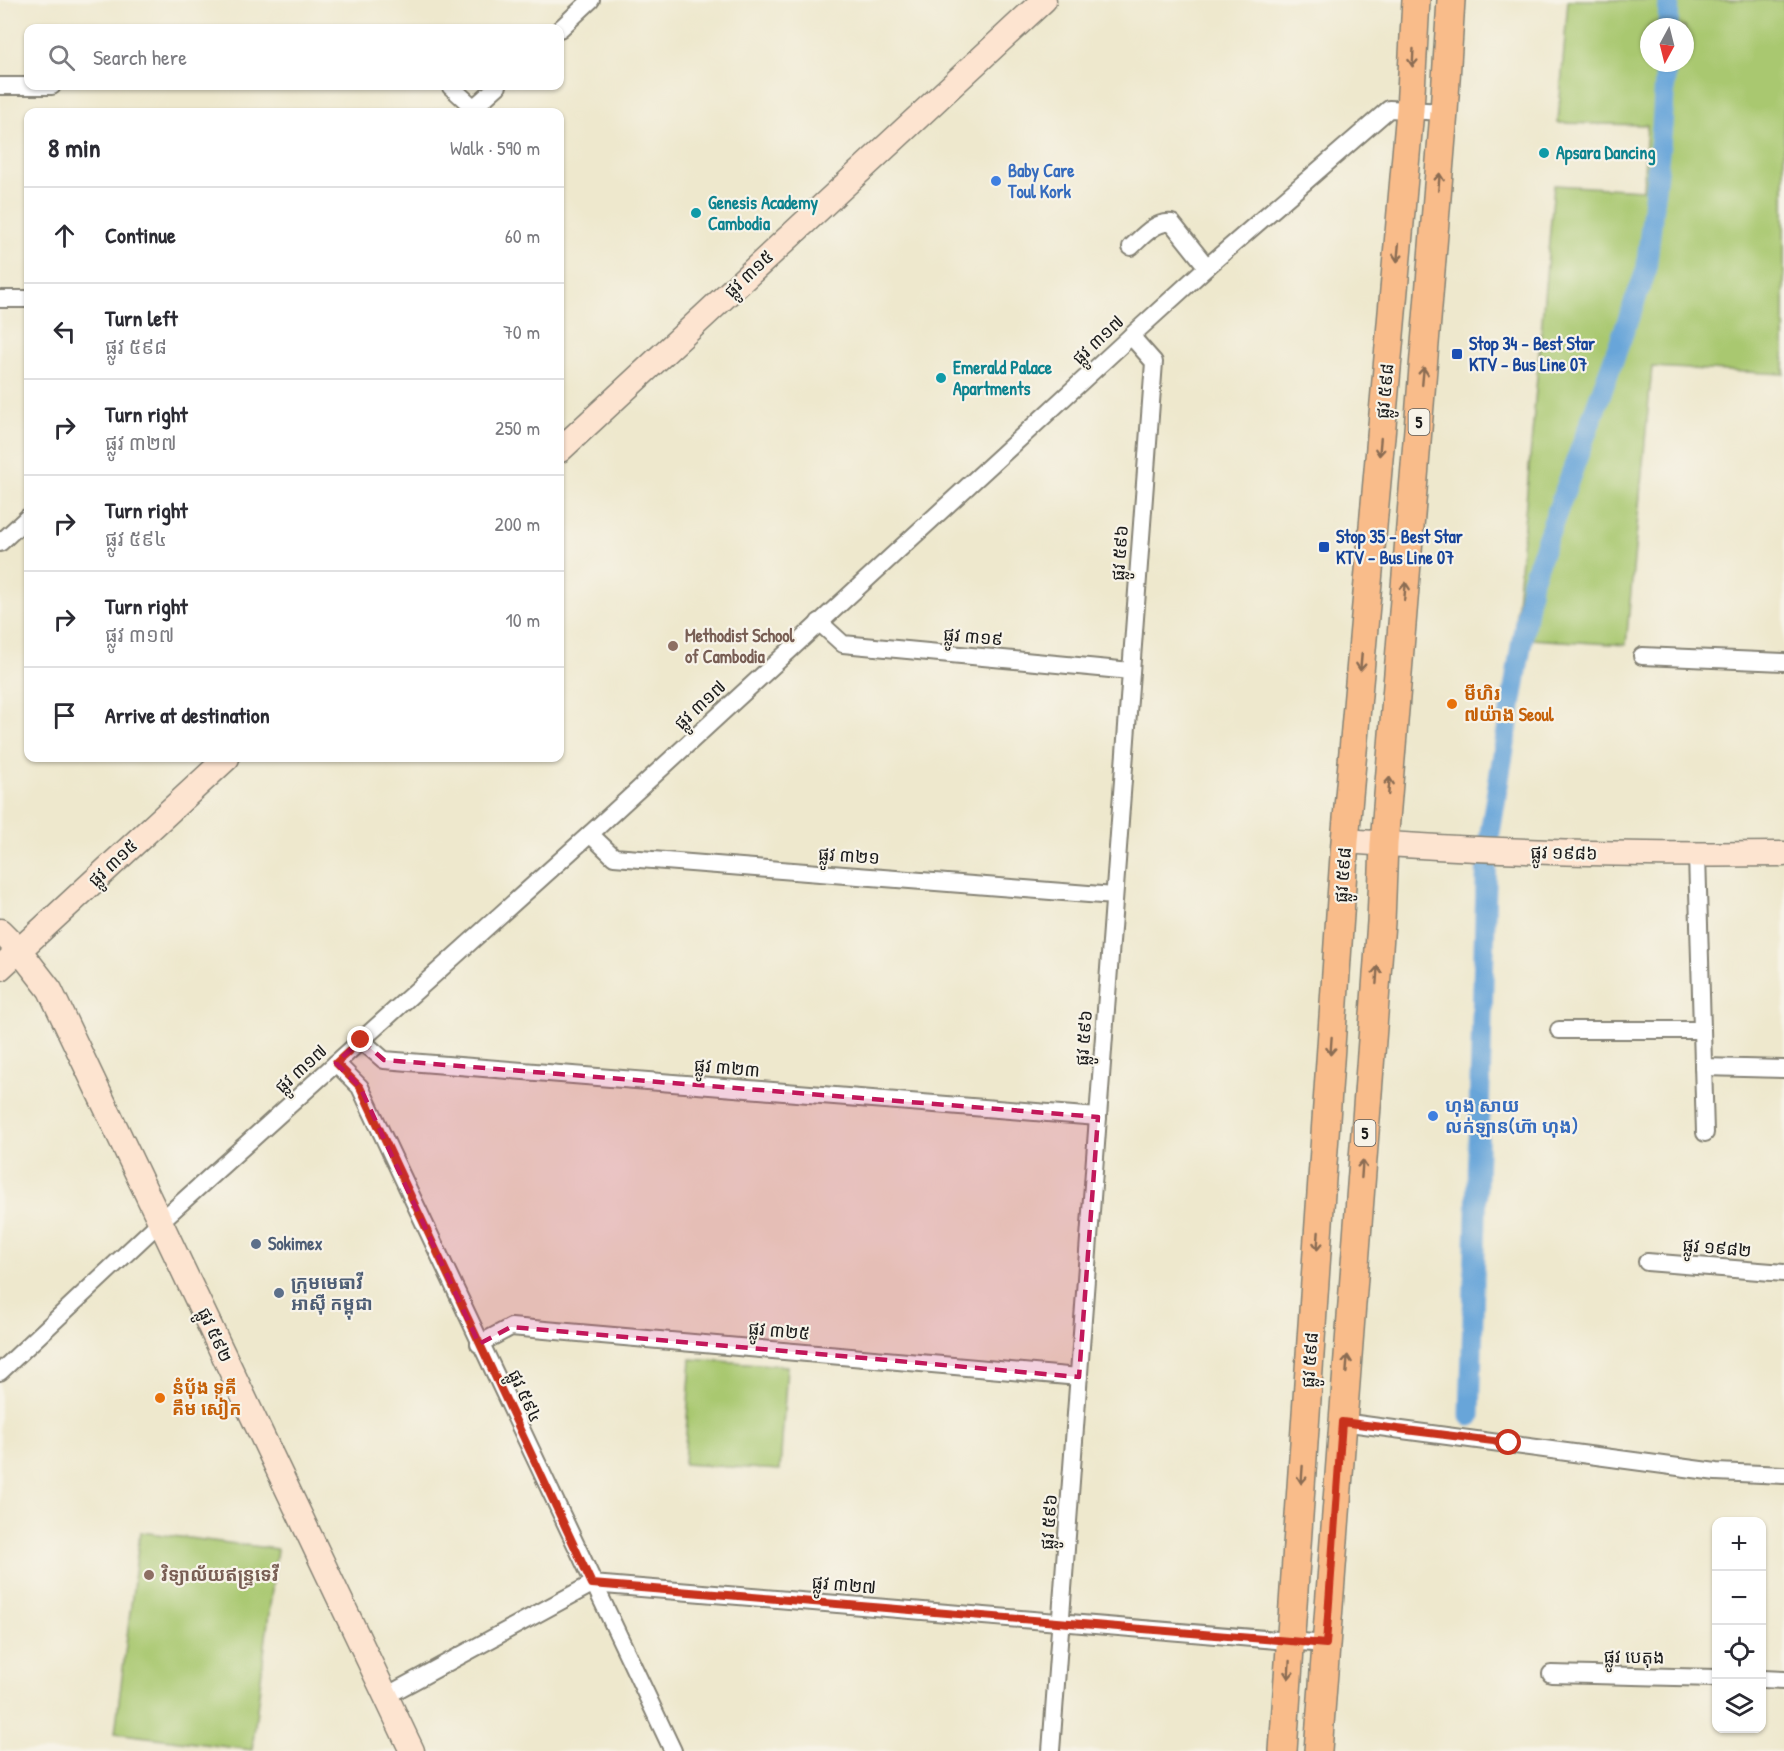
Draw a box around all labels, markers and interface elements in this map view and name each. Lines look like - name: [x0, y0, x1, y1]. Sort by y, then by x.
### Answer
- north arrow: [1640, 18, 1694, 72]
- search box: [24, 24, 564, 90]
- icon: search: [45, 41, 78, 74]
- text: Search here: [93, 42, 187, 72]
- one-way arrow: [1408, 48, 1419, 68]
- text: 8 min: [48, 130, 101, 165]
- text: Walk · 590 m: [450, 134, 540, 161]
- place label: Apsara Dancing: [1556, 140, 1656, 166]
- marker: Apsara Dancing: [1537, 146, 1551, 160]
- place label: Baby Care Toul Kork: [1007, 158, 1075, 204]
- one-way arrow: [1434, 172, 1445, 192]
- marker: Baby Care Toul Kork: [989, 174, 1003, 188]
- place label: Genesis Academy Cambodia: [708, 190, 818, 236]
- marker: Genesis Academy Cambodia: [689, 206, 703, 220]
- icon: ahead: [48, 219, 81, 252]
- text: Continue: [105, 220, 176, 250]
- text: 60 m: [505, 222, 540, 249]
- one-way arrow: [1392, 242, 1403, 262]
- street label: ផ្លូវ ៣១៥: [718, 244, 782, 306]
- text: Turn left: [105, 303, 178, 333]
- street label: ផ្លូវ ៣១៧: [1066, 309, 1132, 373]
- icon: left: [48, 315, 81, 348]
- text: 70 m: [503, 318, 540, 345]
- place label: Stop 34 - Best Star KTV - Bus Line 07: [1469, 331, 1595, 377]
- text: ផ្លូវ ៥៩៨: [105, 333, 167, 360]
- marker: Stop 34 - Best Star KTV - Bus Line 07: [1450, 347, 1464, 361]
- place label: Emerald Palace Apartments: [953, 355, 1053, 402]
- street label: ផ្លូវ ៥៩៨: [1370, 362, 1404, 420]
- one-way arrow: [1418, 367, 1429, 387]
- marker: Emerald Palace Apartments: [934, 371, 948, 385]
- text: Turn right: [105, 399, 188, 429]
- road number: 5: [1408, 409, 1430, 435]
- icon: right: [48, 411, 81, 444]
- text: 250 m: [495, 414, 540, 441]
- text: ផ្លូវ ៣២៧: [105, 429, 177, 456]
- one-way arrow: [1374, 437, 1385, 456]
- text: Turn right: [105, 495, 188, 525]
- icon: right: [48, 507, 81, 540]
- text: 200 m: [495, 510, 540, 537]
- street label: ផ្លូវ ៥៩៦: [1105, 524, 1138, 582]
- place label: Stop 35 - Best Star KTV - Bus Line 07: [1336, 524, 1463, 570]
- text: ផ្លូវ ៥៩៤: [105, 525, 167, 552]
- marker: Stop 35 - Best Star KTV - Bus Line 07: [1317, 540, 1331, 554]
- one-way arrow: [1400, 582, 1411, 602]
- text: Turn right: [105, 591, 188, 621]
- icon: right: [48, 603, 81, 636]
- text: 10 m: [506, 606, 540, 633]
- text: ផ្លូវ ៣១៧: [105, 621, 174, 648]
- street label: ផ្លូវ ៣១៩: [942, 621, 1004, 656]
- place label: Methodist School of Cambodia: [685, 623, 796, 669]
- marker: Methodist School of Cambodia: [666, 639, 680, 653]
- one-way arrow: [1355, 652, 1366, 672]
- street label: ផ្លូវ ៣១៧: [668, 674, 734, 738]
- place label: មីហិរ ៧យ៉ាង Seoul: [1464, 681, 1555, 727]
- marker: មីហិរ ៧យ៉ាង Seoul: [1445, 697, 1459, 711]
- icon: arrive: [48, 699, 81, 732]
- text: Arrive at destination: [105, 700, 270, 730]
- one-way arrow: [1384, 776, 1395, 796]
- street label: ផ្លូវ ៣១៥: [82, 833, 146, 895]
- street label: ផ្លូវ ១៩៨៦: [1530, 839, 1598, 870]
- street label: ផ្លូវ ៣២១: [817, 841, 881, 874]
- street label: ផ្លូវ ៥៩៨: [1328, 846, 1361, 904]
- one-way arrow: [1372, 965, 1383, 985]
- street label: ផ្លូវ ៥៩៦: [1069, 1009, 1102, 1067]
- route end: [347, 1026, 373, 1052]
- one-way arrow: [1325, 1036, 1336, 1056]
- street label: ផ្លូវ ៣១៧: [269, 1038, 335, 1102]
- street label: ផ្លូវ ៣២៣: [693, 1052, 761, 1087]
- place label: ហុង សាយ លក់ឡាន(ហ៊ា ហុង): [1445, 1093, 1578, 1139]
- marker: ហុង សាយ លក់ឡាន(ហ៊ា ហុង): [1426, 1109, 1440, 1123]
- road number: 5: [1354, 1120, 1376, 1146]
- one-way arrow: [1357, 1160, 1368, 1180]
- one-way arrow: [1312, 1230, 1323, 1250]
- place label: Sokimex: [268, 1231, 323, 1256]
- street label: ផ្លូវ ១៩៨២: [1681, 1232, 1753, 1267]
- marker: Sokimex: [249, 1237, 263, 1251]
- place label: ក្រុមមេធាវី អាស៊ី កម្ពុជា: [291, 1270, 373, 1320]
- marker: ក្រុមមេធាវី អាស៊ី កម្ពុជា: [272, 1286, 286, 1300]
- street label: ផ្លូវ ៥៩២: [188, 1303, 239, 1368]
- street label: ផ្លូវ ៣២៥: [747, 1315, 811, 1350]
- street label: ផ្លូវ ៥៩៨: [1295, 1331, 1328, 1389]
- one-way arrow: [1342, 1354, 1353, 1374]
- street label: ផ្លូវ ៥៩៤: [498, 1365, 549, 1428]
- place label: នំប៉័ង ទួគី គឹម សៀក: [172, 1375, 241, 1421]
- marker: នំប៉័ង ទួគី គឹម សៀក: [153, 1391, 167, 1405]
- route start: [1495, 1429, 1521, 1455]
- one-way arrow: [1296, 1465, 1307, 1485]
- street label: ផ្លូវ ៥៩៦: [1034, 1493, 1067, 1551]
- map controls: [1712, 1517, 1766, 1733]
- button: +: [1712, 1517, 1766, 1571]
- place label: វិទ្យាល័យឥន្រ្ទទេវី: [160, 1562, 279, 1589]
- marker: វិទ្យាល័យឥន្រ្ទទេវី: [142, 1568, 156, 1582]
- street label: ផ្លូវ ៣២៧: [810, 1569, 877, 1604]
- button: −: [1712, 1571, 1766, 1625]
- button: locate: [1712, 1625, 1766, 1679]
- street label: ផ្លូវ បេតុង: [1603, 1643, 1665, 1674]
- one-way arrow: [1283, 1660, 1294, 1679]
- button: layers: [1712, 1679, 1766, 1733]

